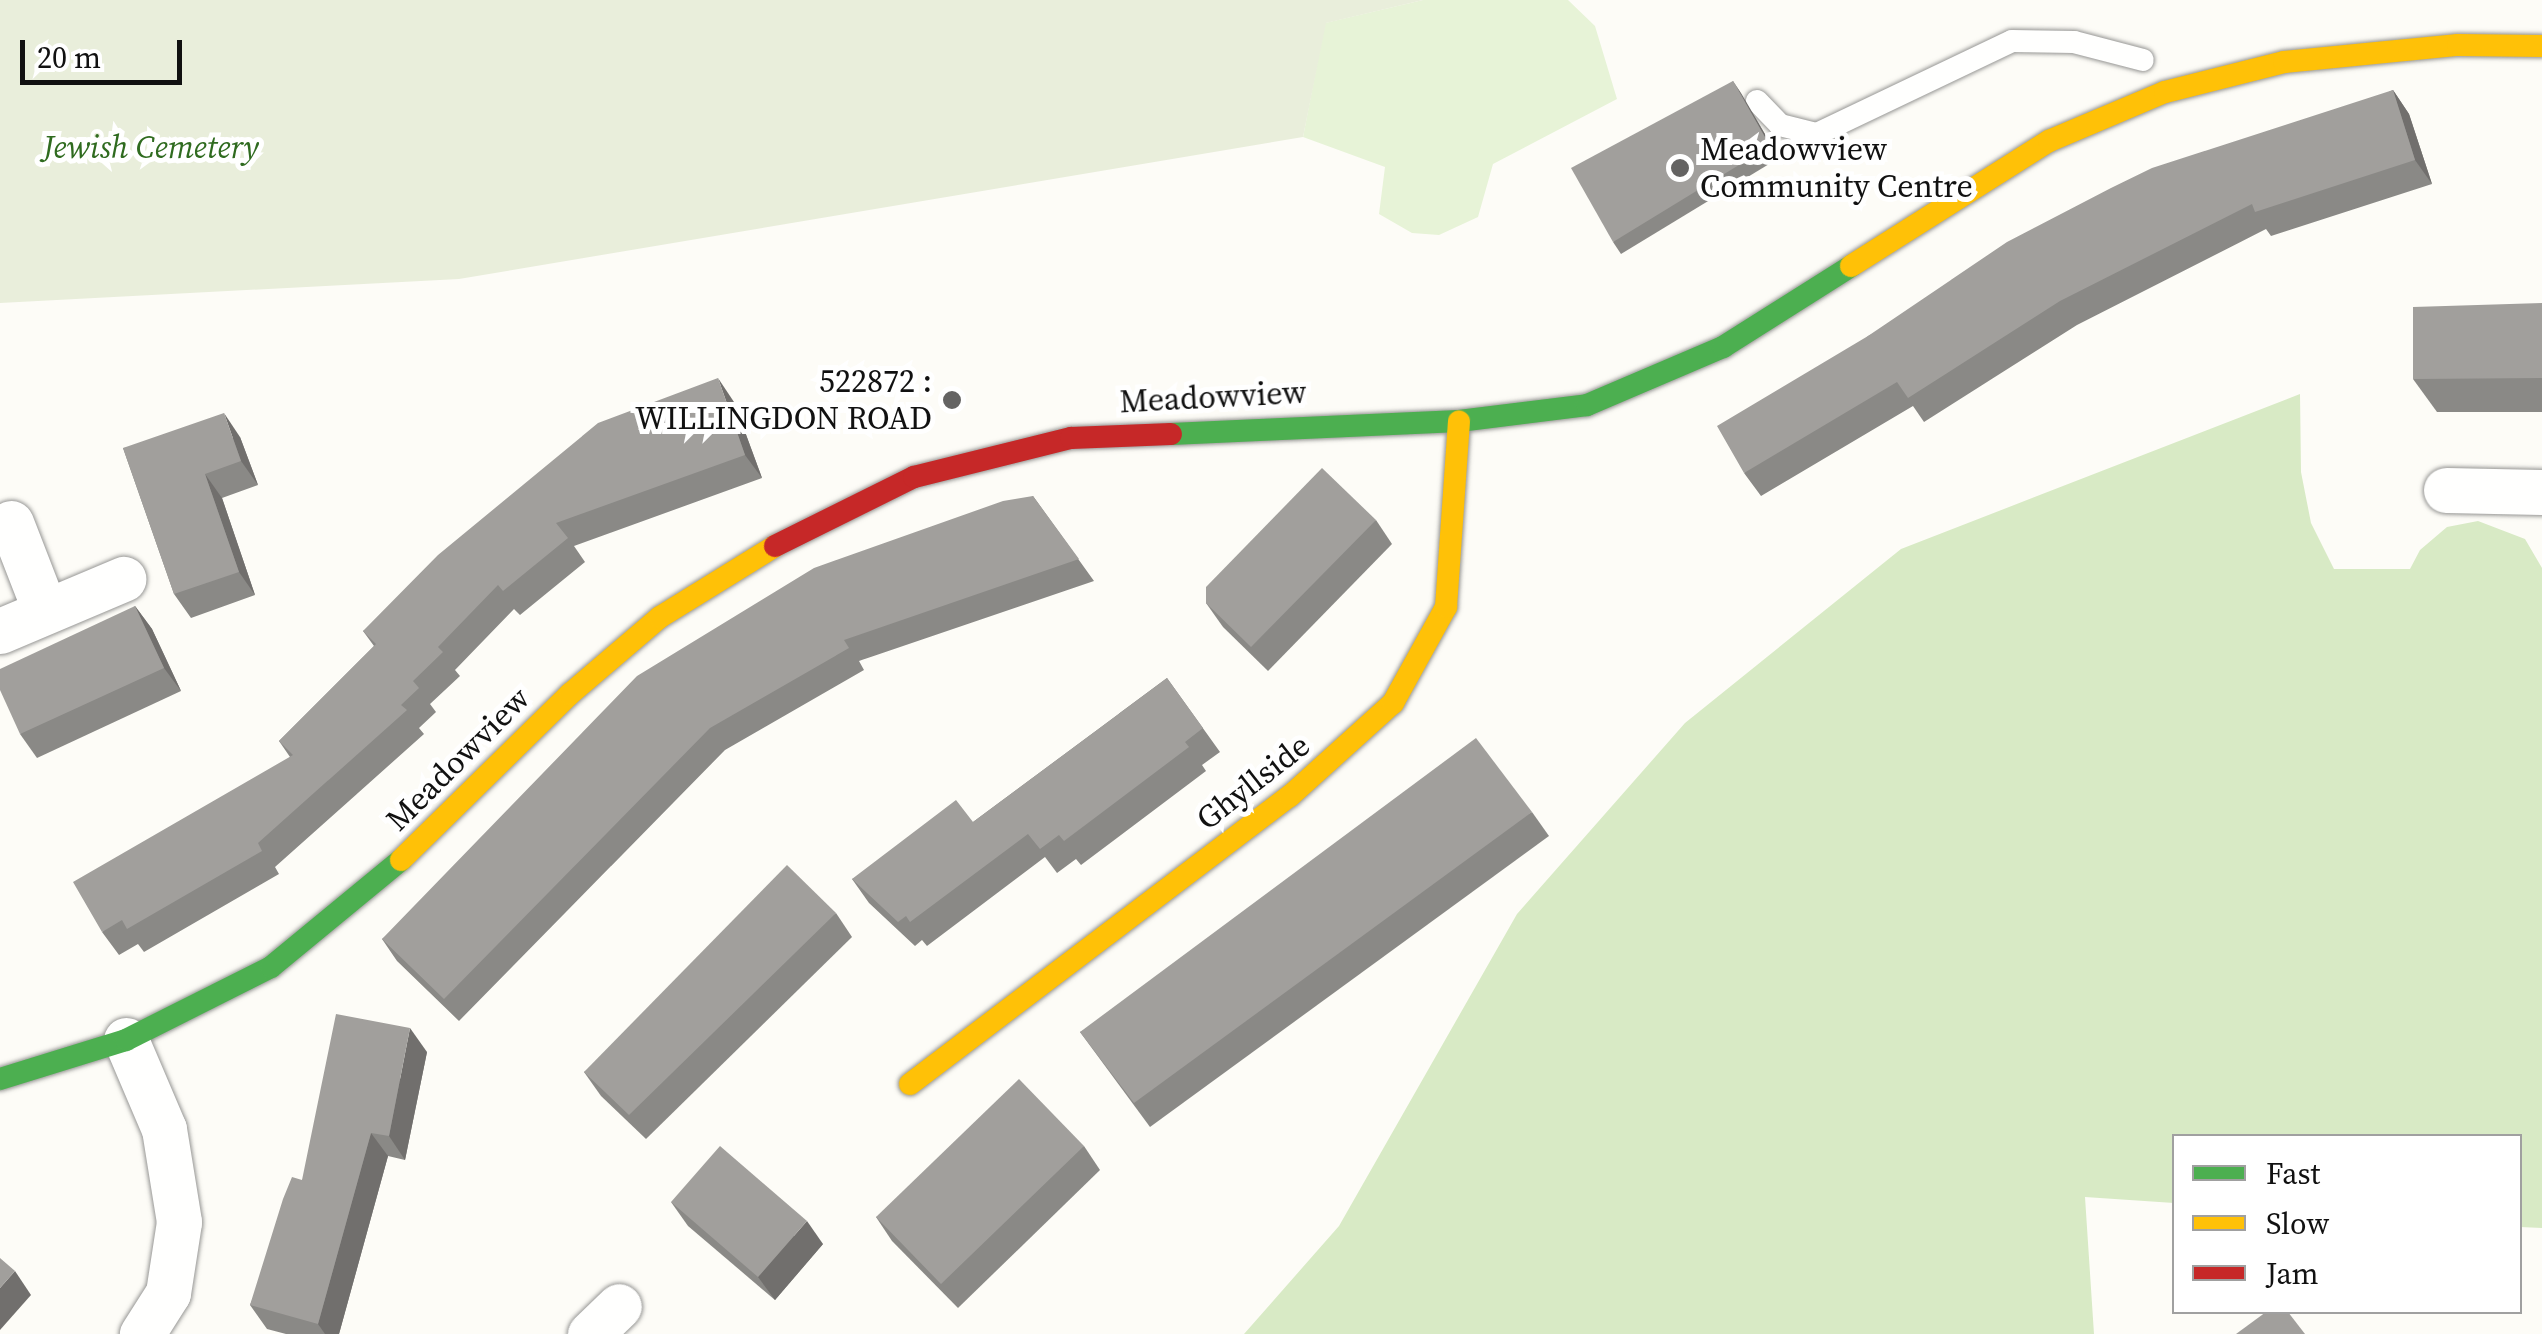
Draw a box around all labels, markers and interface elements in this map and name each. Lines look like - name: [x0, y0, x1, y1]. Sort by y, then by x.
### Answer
- scale bar: [25, 20, 188, 82]
- text: 20 m: [37, 37, 101, 78]
- park label: Jewish Cemetery: [43, 128, 259, 166]
- place label: Meadowview Community Centre: [1700, 131, 1973, 206]
- marker: Meadowview Community Centre: [1669, 157, 1691, 179]
- place label: 522872 : WILLINGDON ROAD: [635, 363, 932, 438]
- street label: Meadowview: [1119, 373, 1307, 421]
- marker: 522872 : WILLINGDON ROAD: [941, 389, 963, 411]
- street label: Meadowview: [378, 679, 538, 839]
- street label: Ghyllside: [1189, 726, 1317, 838]
- legend: [2172, 1134, 2522, 1314]
- text: Fast: [2266, 1153, 2320, 1194]
- text: Slow: [2266, 1203, 2329, 1244]
- text: Jam: [2266, 1253, 2319, 1294]

